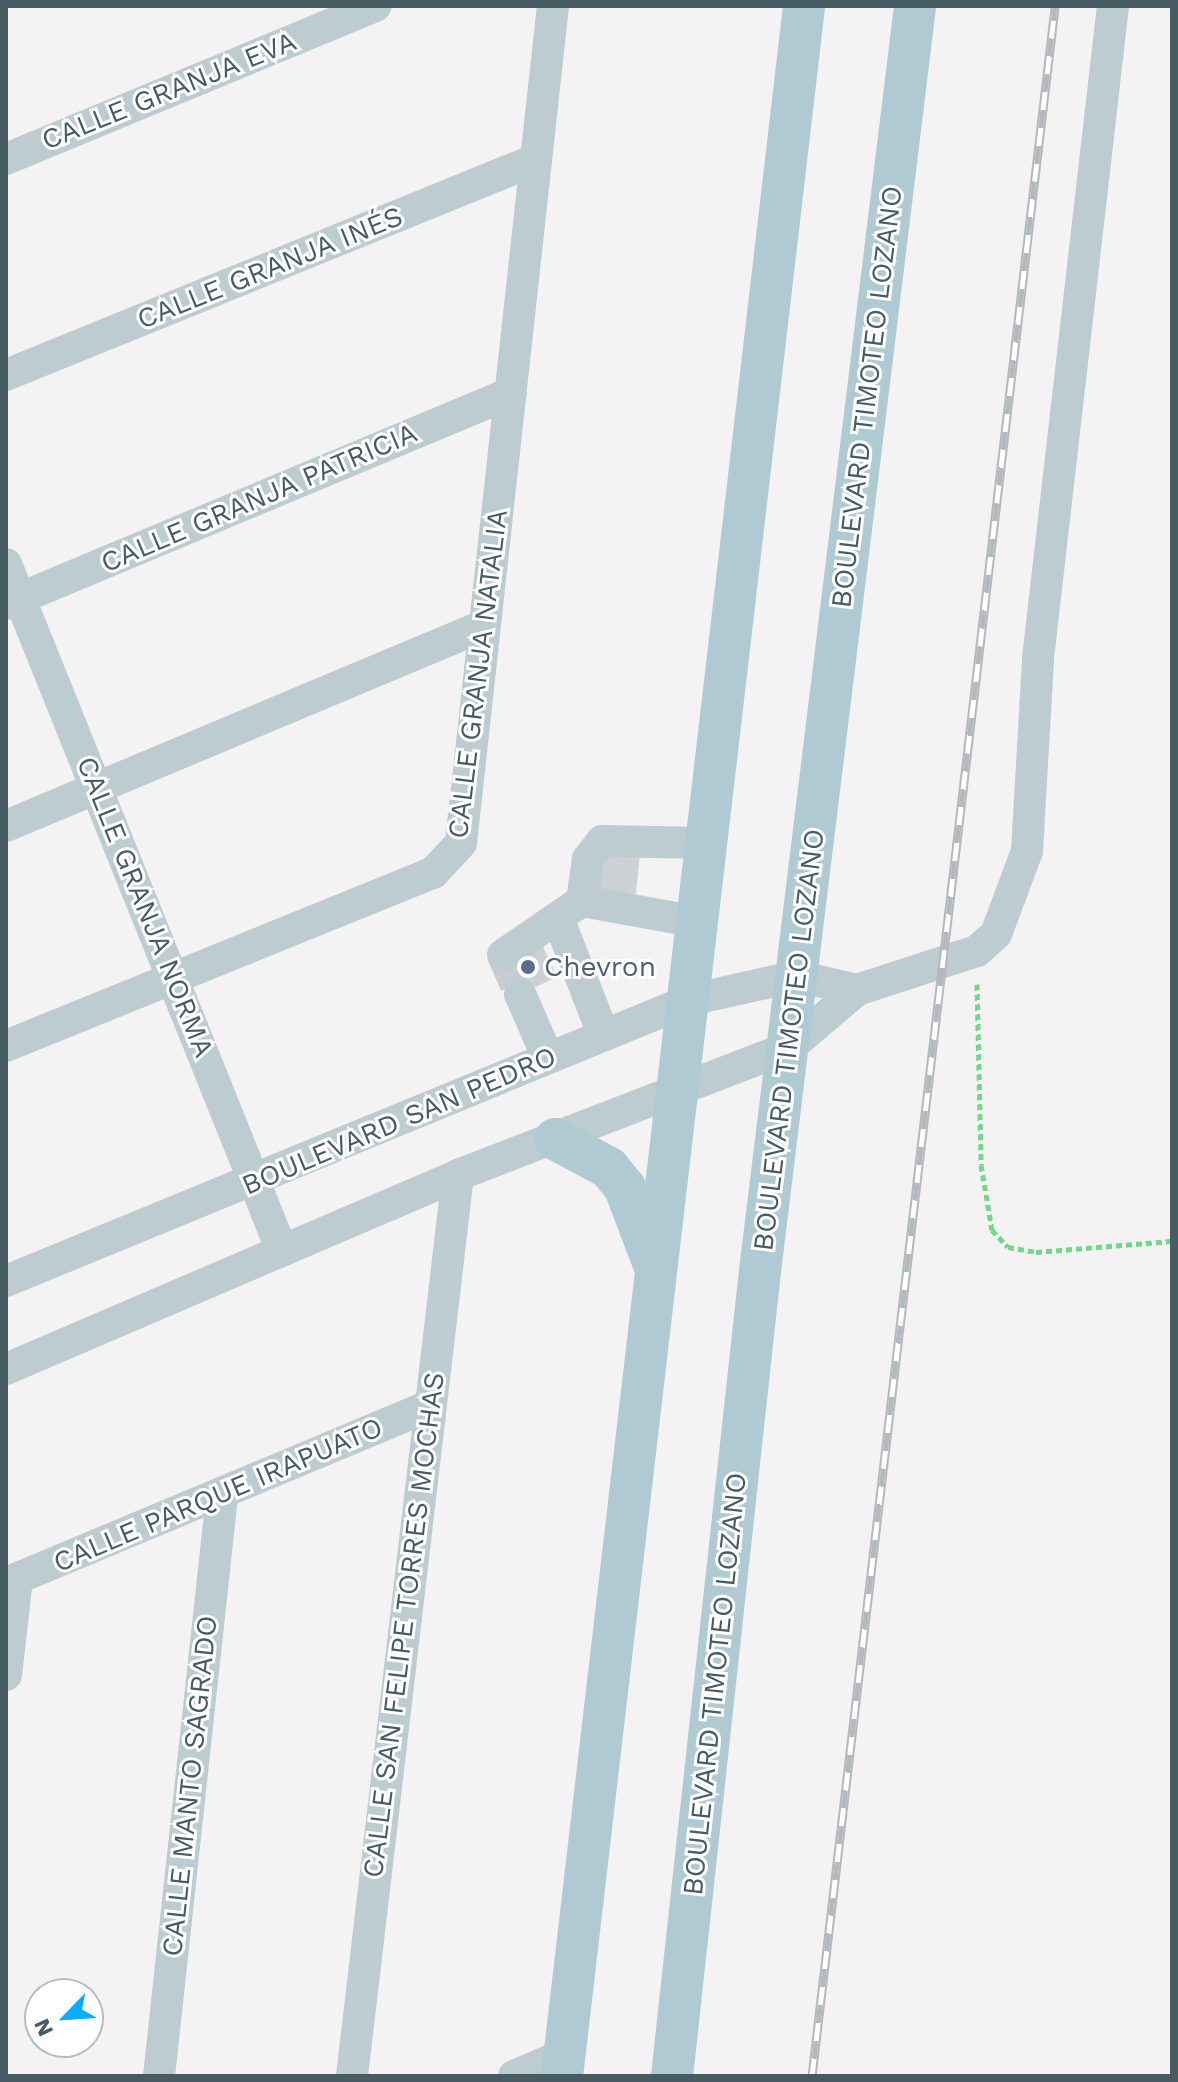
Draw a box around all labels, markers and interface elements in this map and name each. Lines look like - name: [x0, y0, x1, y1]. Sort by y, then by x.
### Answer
- street label: CALLE GRANJA EVA: [36, 24, 302, 158]
- street label: BOULEVARD TIMOTEO LOZANO: [824, 184, 910, 610]
- street label: CALLE GRANJA INÉS: [132, 199, 408, 337]
- street label: CALLE GRANJA PATRICIA: [95, 416, 423, 580]
- street label: CALLE GRANJA NATALIA: [441, 507, 515, 841]
- street label: CALLE GRANJA NORMA: [69, 751, 221, 1063]
- street label: BOULEVARD TIMOTEO LOZANO: [746, 827, 832, 1253]
- place label: Chevron: [544, 950, 656, 984]
- marker: Chevron: [519, 958, 537, 976]
- street label: BOULEVARD SAN PEDRO: [237, 1040, 561, 1202]
- street label: CALLE SAN FELIPE TORRES MOCHAS: [356, 1370, 452, 1880]
- street label: CALLE PARQUE IRAPUATO: [48, 1410, 388, 1580]
- street label: BOULEVARD TIMOTEO LOZANO: [676, 1471, 754, 1897]
- street label: CALLE MANTO SAGRADO: [155, 1614, 225, 1958]
- north arrow: [24, 1978, 104, 2058]
- text: N: [29, 2015, 58, 2040]

